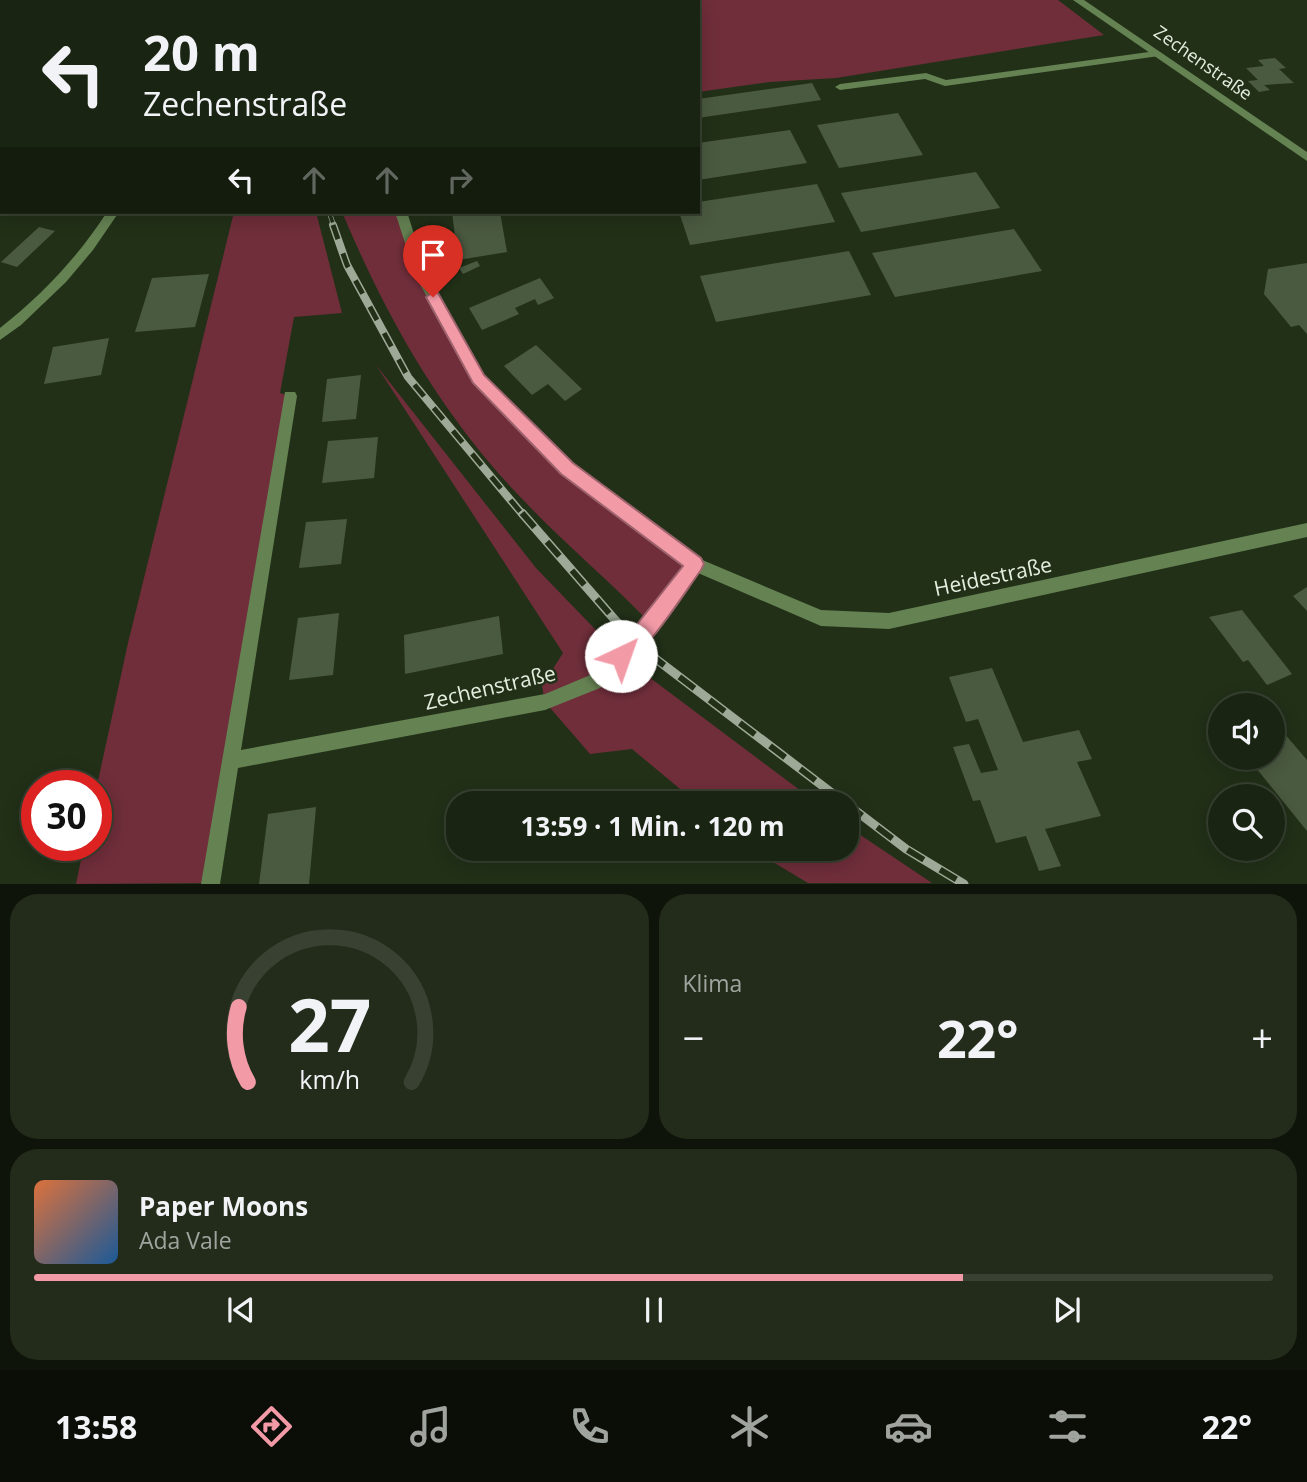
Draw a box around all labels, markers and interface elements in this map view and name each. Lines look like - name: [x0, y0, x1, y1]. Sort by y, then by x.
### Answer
- text: 20 m: [143, 19, 260, 85]
- street label: Zechenstraße: [1150, 19, 1258, 105]
- icon: left: [28, 28, 119, 119]
- text: Zechenstraße: [143, 82, 347, 125]
- icon: left: [222, 161, 260, 199]
- icon: ahead: [295, 161, 333, 199]
- icon: ahead: [368, 161, 406, 199]
- icon: right: [441, 161, 479, 199]
- pin: [403, 225, 463, 297]
- icon: arrive: [414, 236, 452, 274]
- street label: Heidestraße: [931, 550, 1054, 602]
- position arrow: [584, 619, 658, 693]
- street label: Zechenstraße: [421, 658, 558, 716]
- map controls: [1208, 693, 1285, 861]
- button: sound: [1208, 693, 1285, 770]
- speed limit sign: 30: [21, 770, 112, 861]
- button: search: [1208, 784, 1285, 861]
- text: 13:59 · 1 Min. · 120 m: [520, 808, 785, 844]
- text: Klima: [683, 967, 742, 999]
- text: 27: [288, 975, 371, 1074]
- text: 22°: [937, 1002, 1019, 1073]
- text: −: [683, 1011, 704, 1063]
- text: +: [1251, 1011, 1273, 1063]
- text: km/h: [299, 1062, 360, 1096]
- text: Paper Moons: [139, 1188, 308, 1224]
- text: Ada Vale: [139, 1224, 232, 1256]
- icon: previous: [222, 1291, 260, 1329]
- icon: pause: [635, 1291, 673, 1329]
- icon: next: [1048, 1291, 1086, 1329]
- icon: directions: [247, 1402, 296, 1451]
- icon: music: [406, 1402, 455, 1451]
- icon: phone: [565, 1402, 614, 1451]
- icon: climate: [725, 1402, 774, 1451]
- icon: car: [884, 1402, 933, 1451]
- icon: filters: [1043, 1402, 1092, 1451]
- text: 13:58: [55, 1405, 137, 1448]
- text: 22°: [1202, 1405, 1252, 1448]

